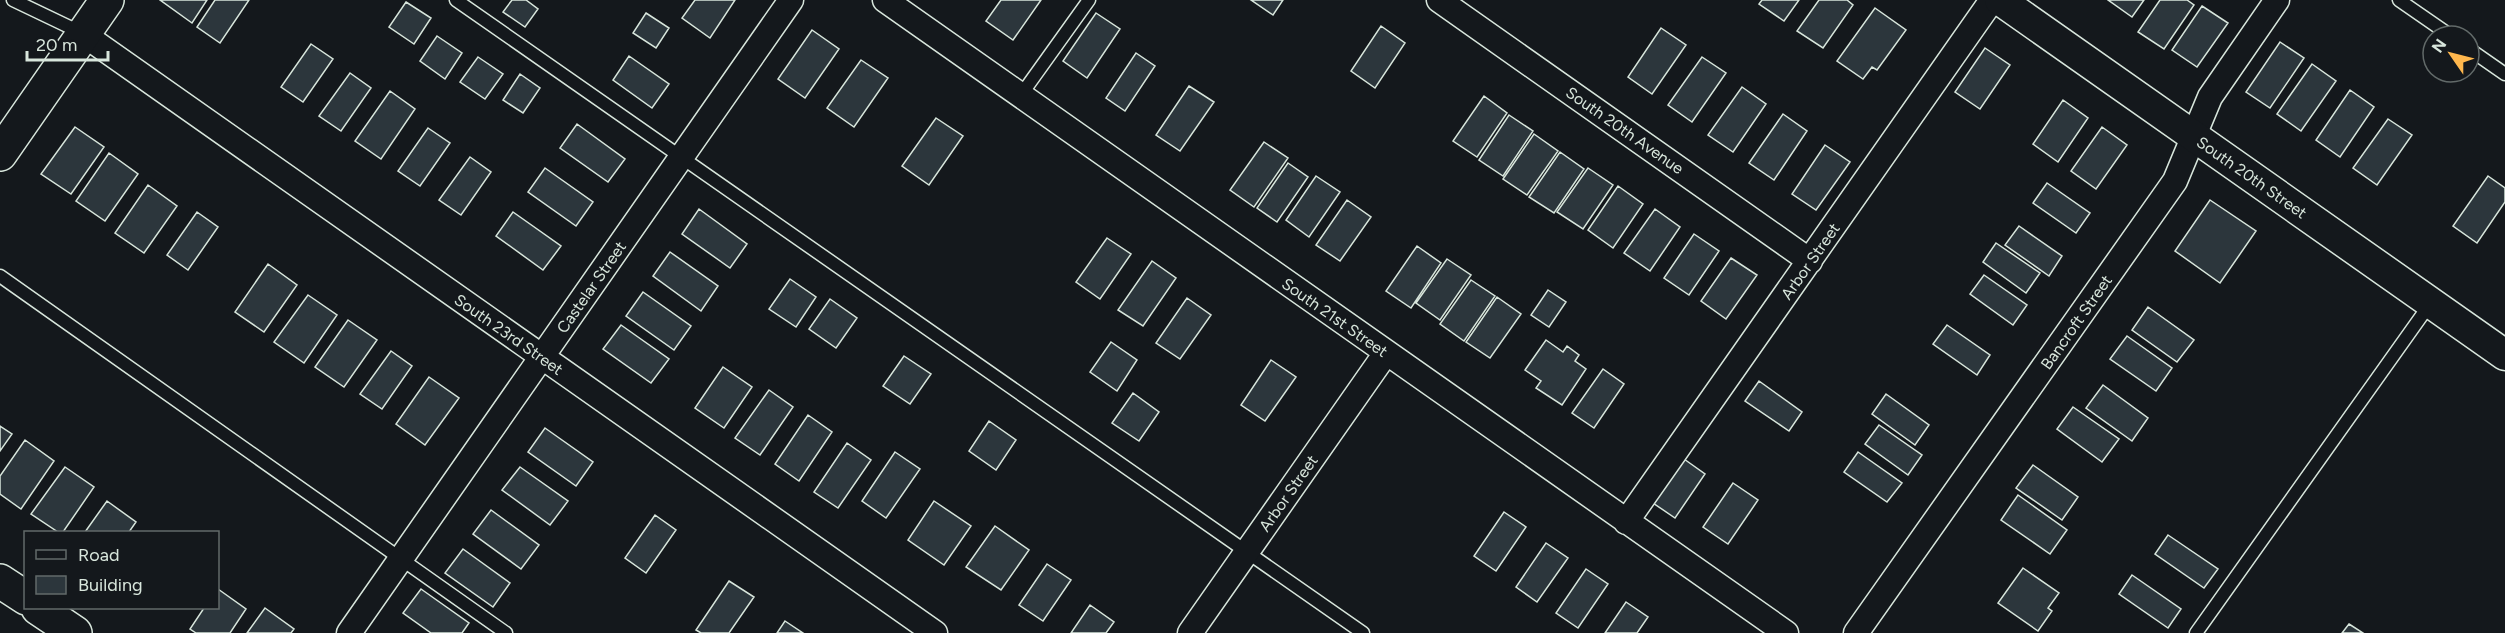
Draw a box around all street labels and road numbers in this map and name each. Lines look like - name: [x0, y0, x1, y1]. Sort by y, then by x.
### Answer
- street label: South 20th Avenue: [1562, 83, 1687, 178]
- street label: South 20th Street: [2193, 132, 2310, 222]
- street label: Arbor Street: [1777, 219, 1844, 303]
- street label: Castelar Street: [553, 238, 630, 337]
- street label: Bancroft Street: [2037, 271, 2116, 373]
- street label: South 21st Street: [1278, 274, 1391, 361]
- street label: South 23rd Street: [451, 290, 567, 379]
- street label: Arbor Street: [1255, 451, 1322, 535]

